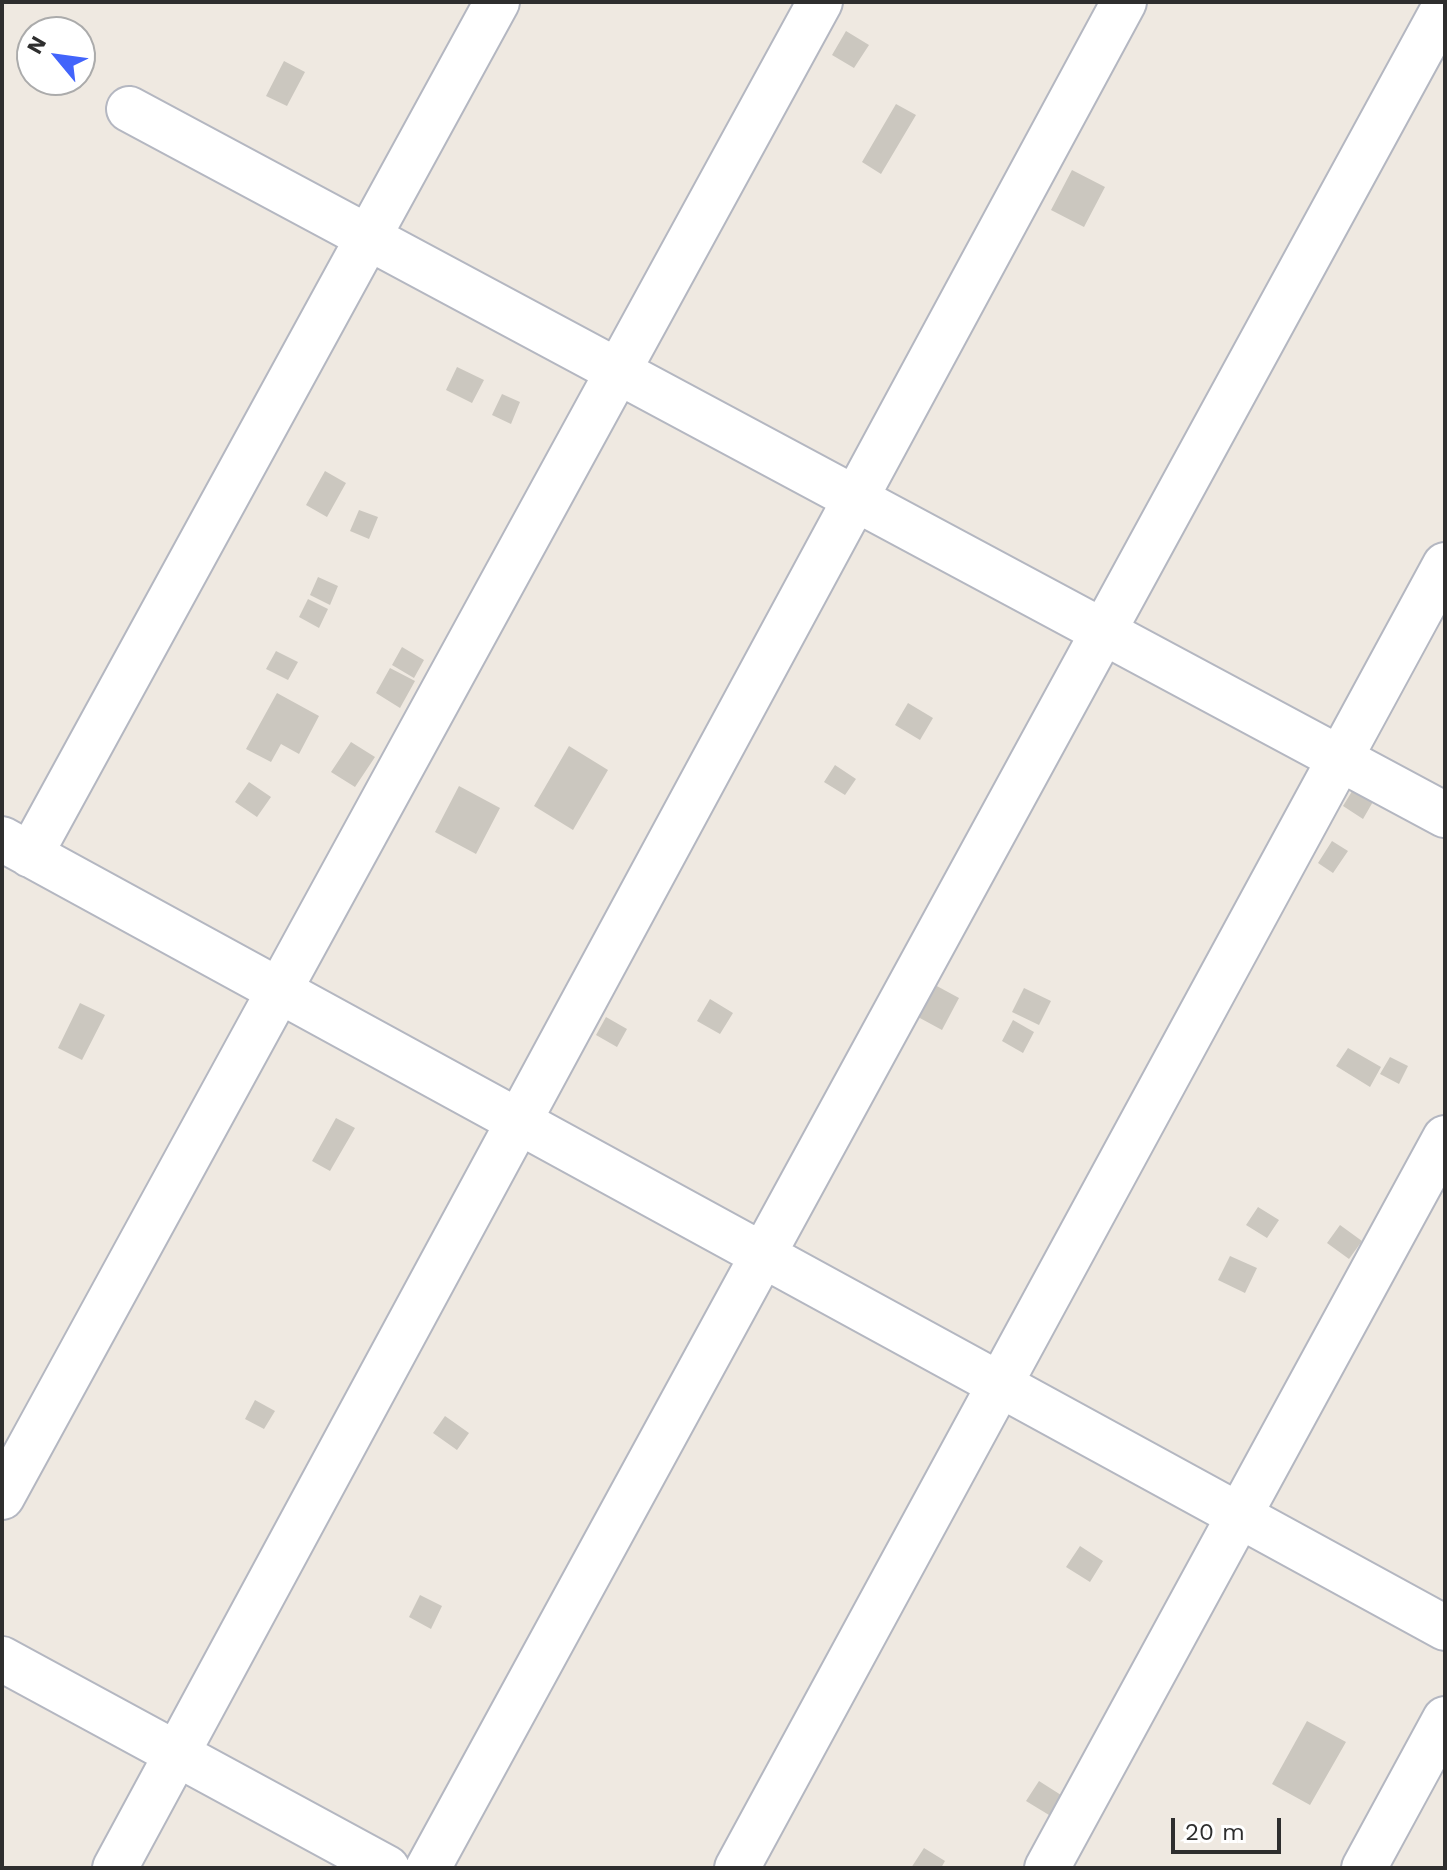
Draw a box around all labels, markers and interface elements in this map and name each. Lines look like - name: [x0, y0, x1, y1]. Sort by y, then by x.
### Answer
- north arrow: [16, 16, 96, 96]
- text: N: [21, 32, 51, 58]
- scale bar: [1175, 1802, 1285, 1852]
- text: 20 m: [1185, 1818, 1245, 1846]

